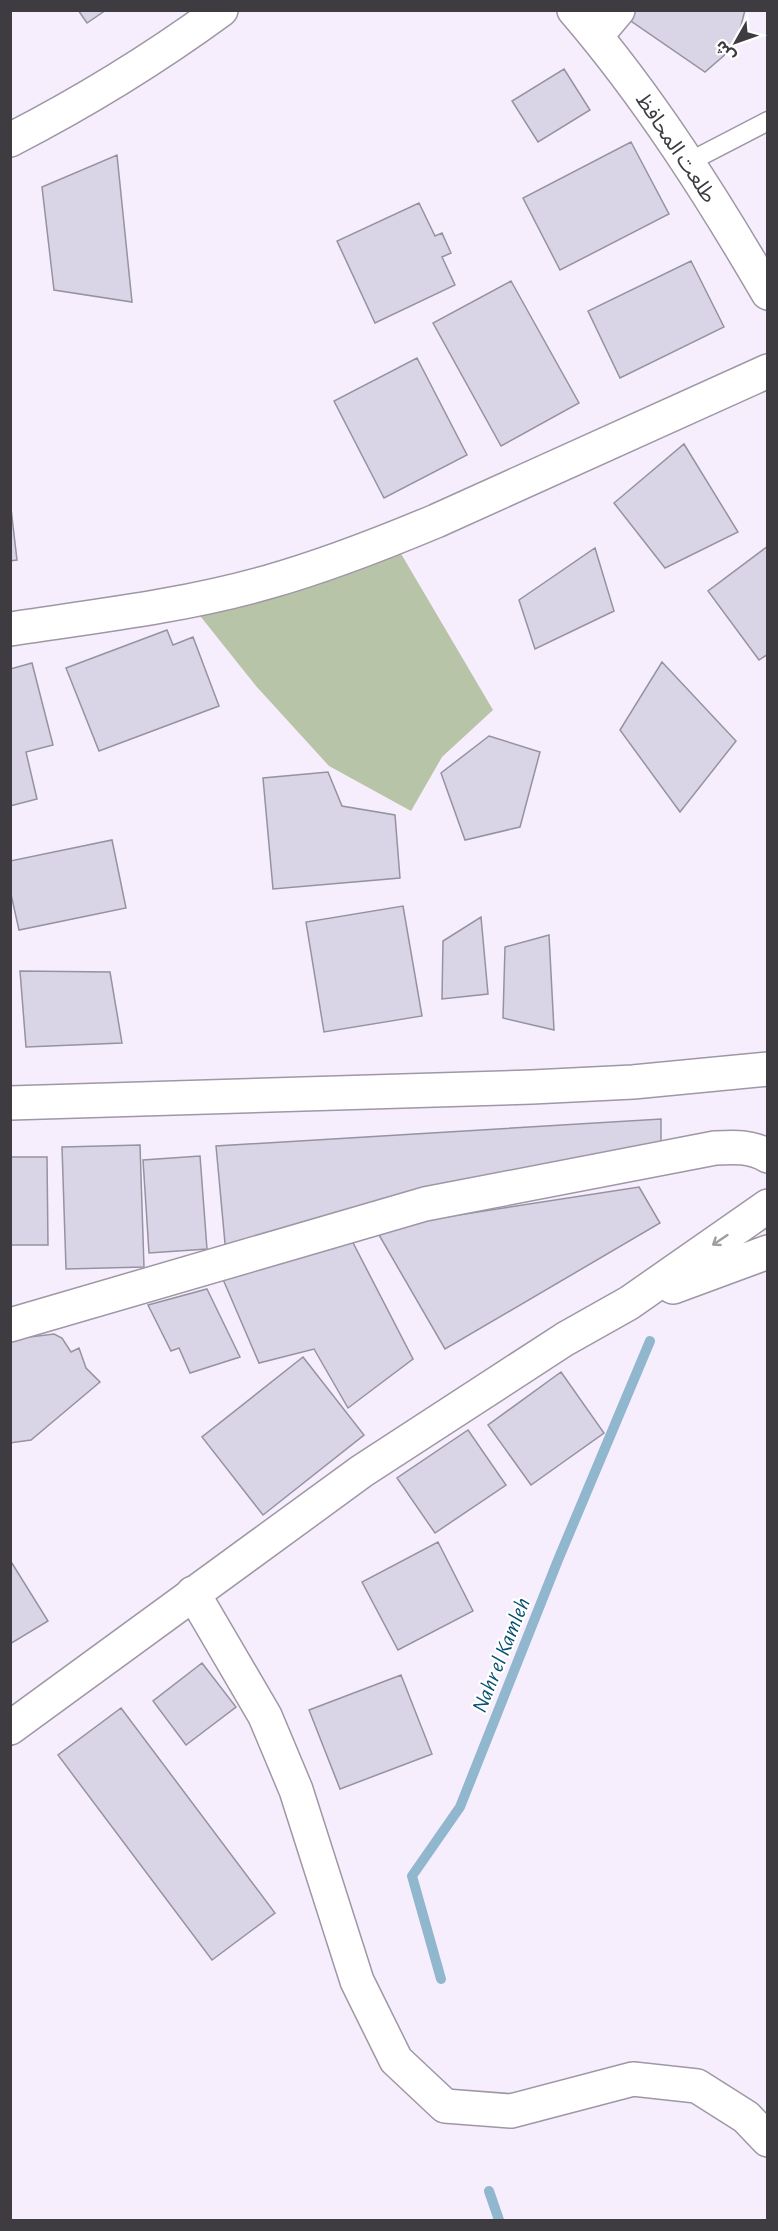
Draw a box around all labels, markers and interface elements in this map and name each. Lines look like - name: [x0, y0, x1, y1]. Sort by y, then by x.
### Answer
- north arrow: [706, 12, 766, 72]
- text: ش: [712, 37, 739, 65]
- street label: طلعت المحافظ: [632, 90, 720, 206]
- one-way arrow: [711, 1233, 728, 1246]
- water label: Nahr el Kamleh: [468, 1594, 534, 1716]

